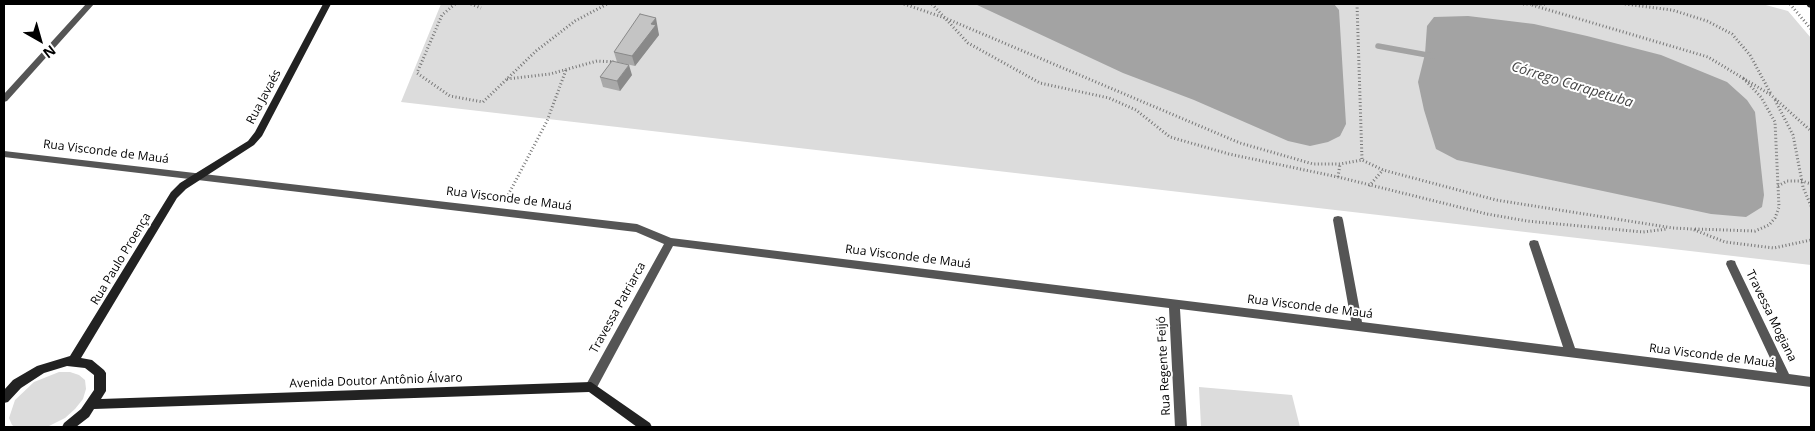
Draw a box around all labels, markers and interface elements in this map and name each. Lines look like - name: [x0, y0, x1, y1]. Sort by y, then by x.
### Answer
- north arrow: [15, 15, 65, 65]
- text: N: [39, 41, 60, 63]
- water label: Córrego Carapetuba: [1509, 59, 1635, 111]
- street label: Rua Javaés: [244, 67, 284, 127]
- street label: Rua Visconde de Mauá: [42, 137, 170, 167]
- street label: Rua Visconde de Mauá: [445, 184, 573, 214]
- street label: Rua Paulo Proença: [88, 210, 154, 308]
- street label: Rua Visconde de Mauá: [844, 242, 972, 272]
- street label: Travessa Patriarca: [587, 260, 649, 356]
- street label: Travessa Mogiana: [1743, 268, 1799, 364]
- street label: Rua Visconde de Mauá: [1246, 292, 1374, 322]
- street label: Rua Regente Feijó: [1154, 316, 1174, 416]
- street label: Rua Visconde de Mauá: [1648, 341, 1776, 371]
- street label: Avenida Doutor Antônio Álvaro: [289, 371, 463, 391]

